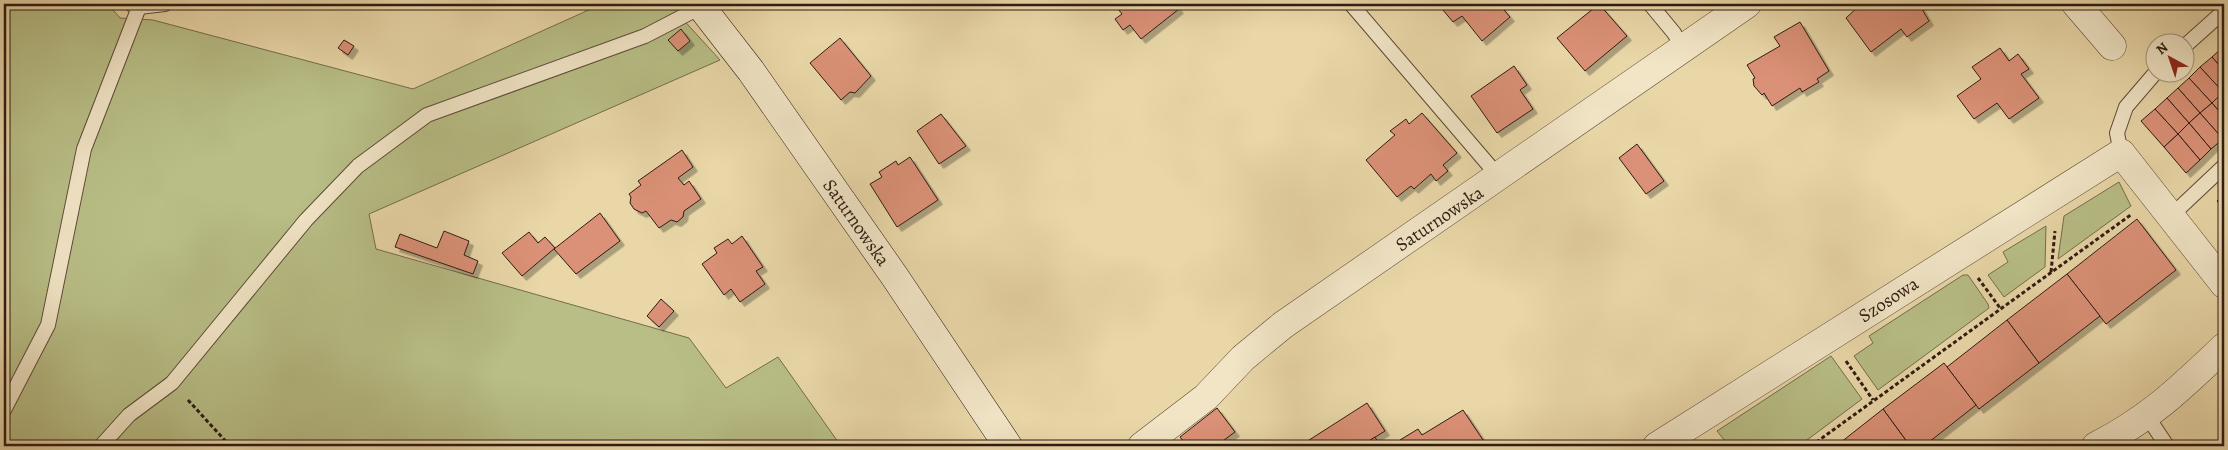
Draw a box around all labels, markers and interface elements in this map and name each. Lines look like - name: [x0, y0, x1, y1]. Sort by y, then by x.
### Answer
- north arrow: [2146, 32, 2196, 82]
- text: N: [2152, 38, 2172, 59]
- street label: Saturnowska: [817, 174, 896, 271]
- street label: Saturnowska: [1390, 180, 1489, 258]
- street label: Szosowa: [1853, 271, 1924, 329]

